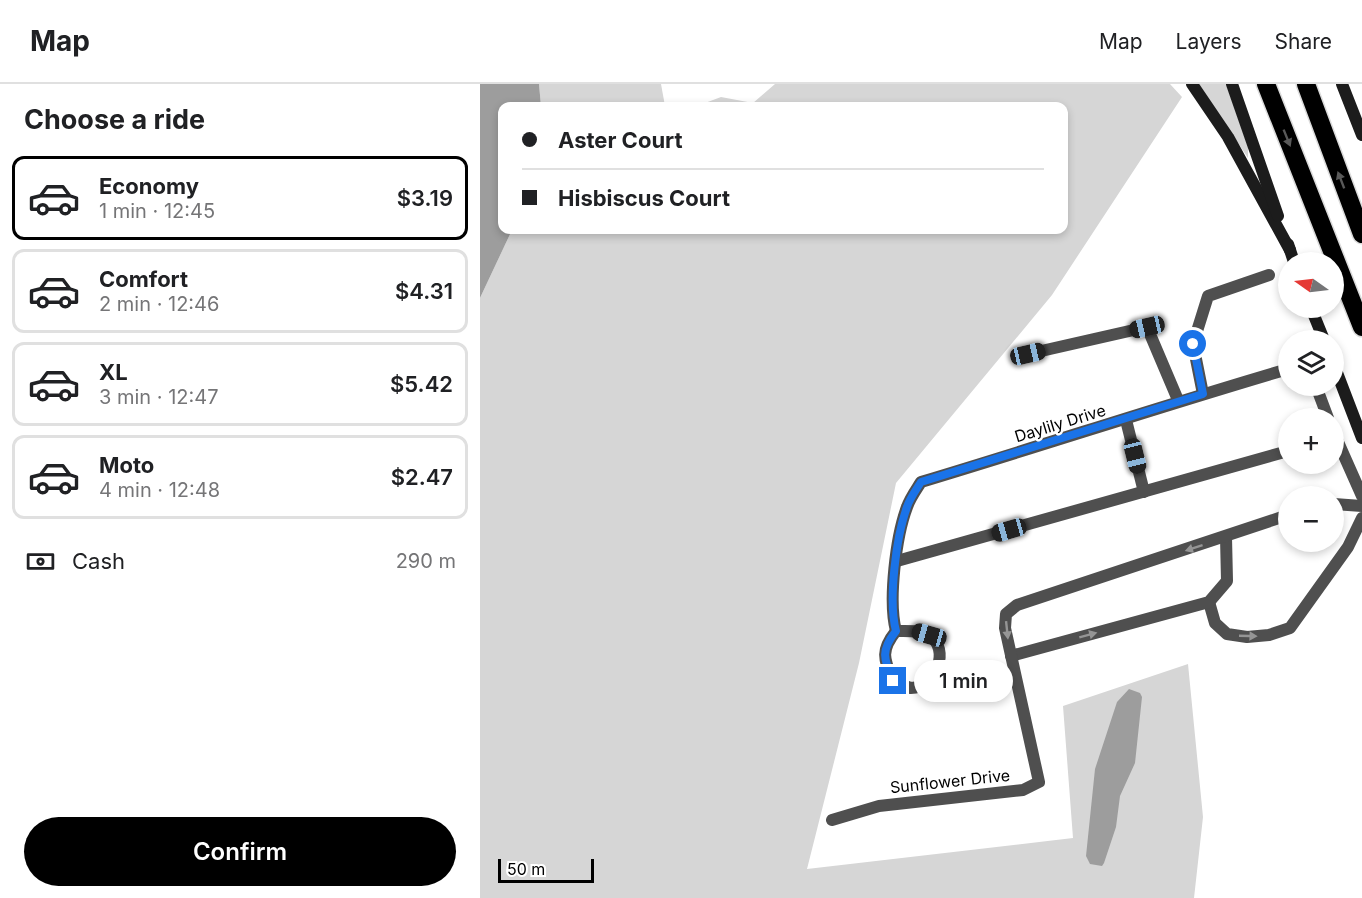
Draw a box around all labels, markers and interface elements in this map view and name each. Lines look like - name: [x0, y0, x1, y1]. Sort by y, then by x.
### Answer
- text: Map: [30, 24, 90, 58]
- text: Map: [1099, 29, 1143, 54]
- text: Layers: [1176, 29, 1242, 54]
- text: Share: [1275, 29, 1332, 54]
- text: Choose a ride: [24, 103, 205, 136]
- text: Aster Court: [558, 127, 683, 153]
- one-way arrow: [1282, 130, 1292, 148]
- one-way arrow: [1336, 170, 1346, 188]
- icon: car: [27, 171, 81, 225]
- text: Economy: [99, 173, 199, 199]
- text: $3.19: [397, 185, 453, 211]
- text: Hisbiscus Court: [558, 185, 730, 211]
- text: 1 min · 12:45: [99, 199, 215, 223]
- north arrow: [1278, 252, 1344, 318]
- map controls: [1278, 252, 1344, 552]
- icon: car: [27, 264, 81, 318]
- text: Comfort: [99, 266, 188, 292]
- text: $4.31: [395, 278, 453, 304]
- text: 2 min · 12:46: [99, 292, 219, 316]
- car: [1127, 314, 1167, 340]
- route start: [1179, 330, 1206, 357]
- button: layers: [1278, 330, 1344, 396]
- car: [1008, 341, 1048, 367]
- icon: car: [27, 357, 81, 411]
- text: XL: [99, 359, 128, 385]
- text: $5.42: [390, 371, 453, 397]
- text: 3 min · 12:47: [99, 385, 219, 409]
- street label: Daylily Drive: [1012, 400, 1108, 446]
- button: +: [1278, 408, 1344, 474]
- car: [1122, 436, 1148, 476]
- icon: car: [27, 450, 81, 504]
- text: Moto: [99, 452, 154, 478]
- text: $2.47: [391, 464, 453, 490]
- text: 4 min · 12:48: [99, 478, 220, 502]
- button: −: [1278, 486, 1344, 552]
- car: [989, 516, 1029, 544]
- one-way arrow: [1185, 543, 1203, 553]
- icon: cash: [24, 545, 57, 578]
- text: Cash: [72, 548, 125, 574]
- text: 290 m: [396, 549, 456, 573]
- one-way arrow: [1002, 620, 1012, 639]
- car: [909, 621, 949, 649]
- one-way arrow: [1079, 630, 1097, 640]
- one-way arrow: [1238, 631, 1257, 640]
- callout: 1 min: [914, 660, 1013, 702]
- route end: [879, 667, 906, 694]
- text: 1 min: [939, 669, 988, 693]
- street label: Sunflower Drive: [889, 765, 1011, 797]
- button: Confirm: [24, 817, 456, 886]
- scale bar: [498, 856, 594, 884]
- text: 50 m: [507, 859, 545, 879]

